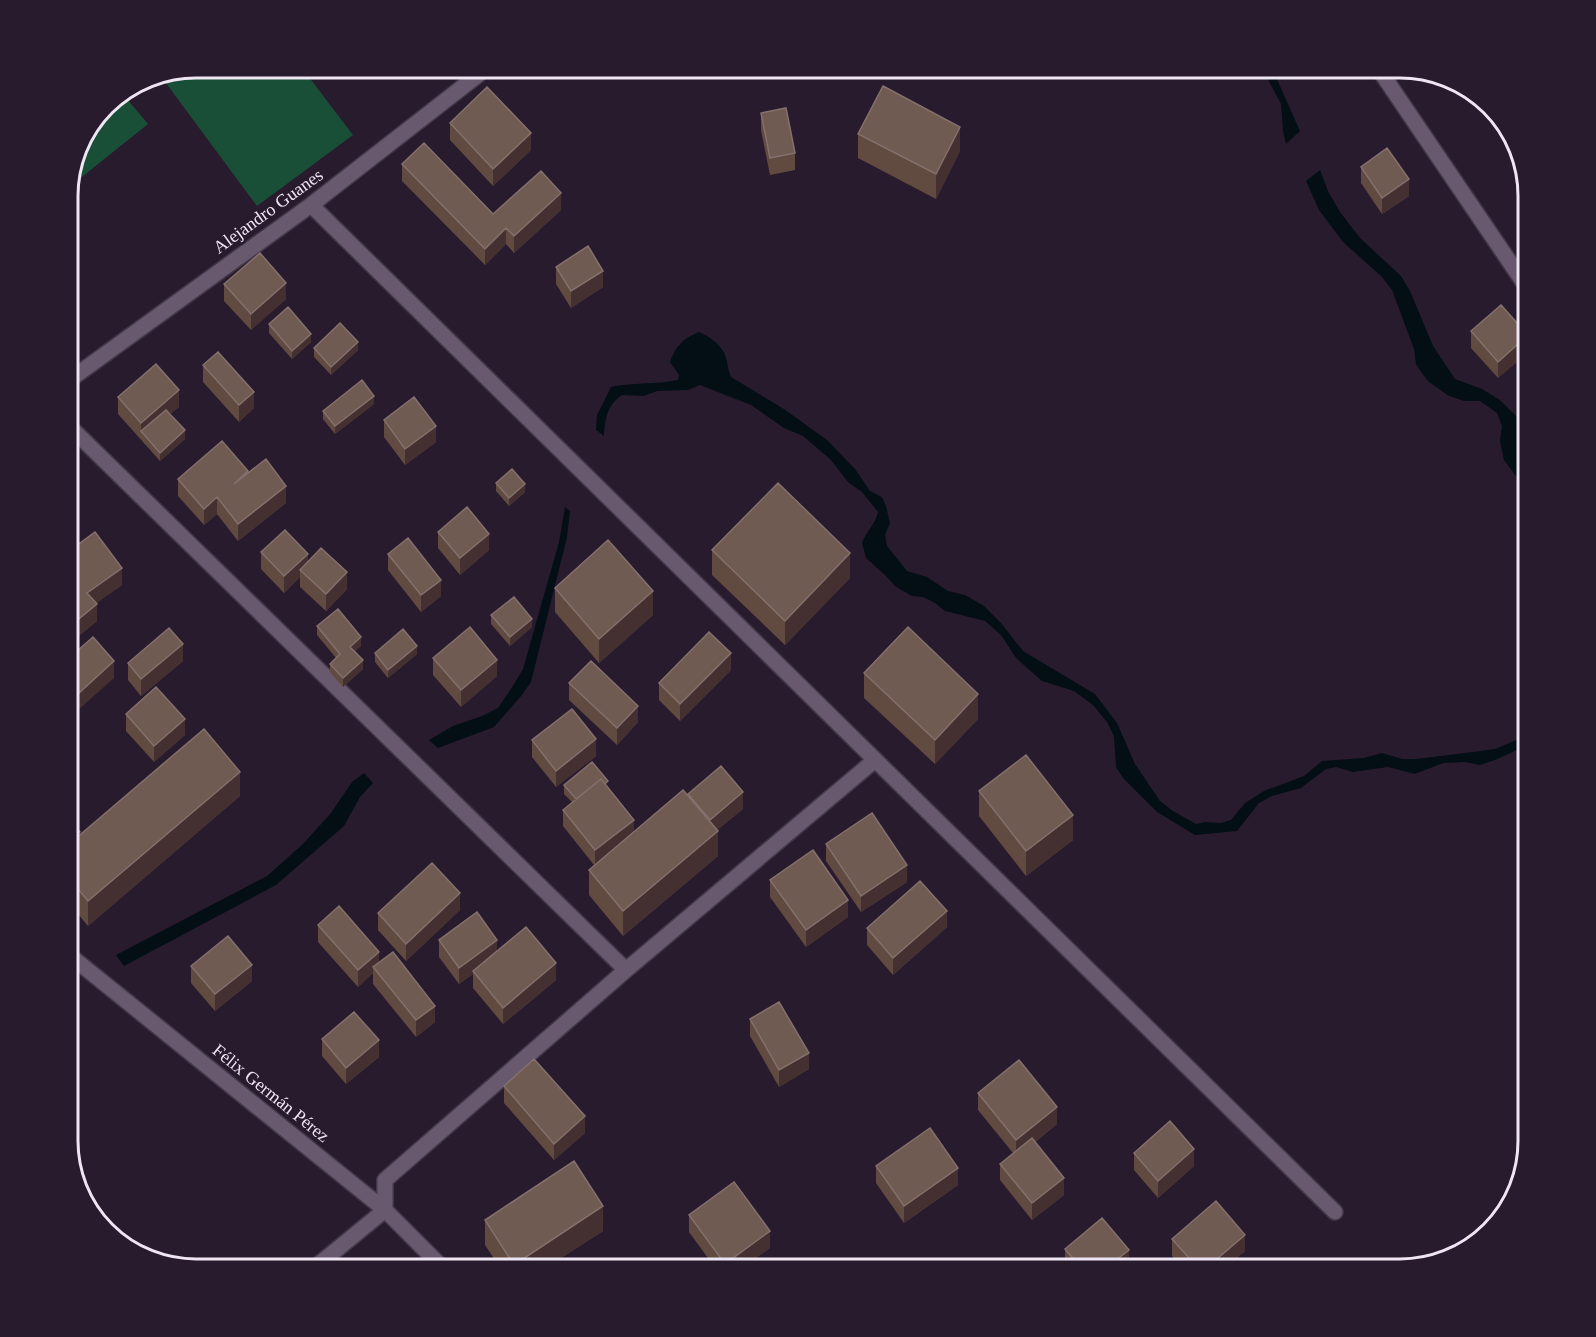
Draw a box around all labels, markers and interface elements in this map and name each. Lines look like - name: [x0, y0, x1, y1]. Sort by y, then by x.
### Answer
- street label: Alejandro Guanes: [209, 165, 327, 257]
- street label: Félix Germán Pérez: [209, 1040, 333, 1146]

